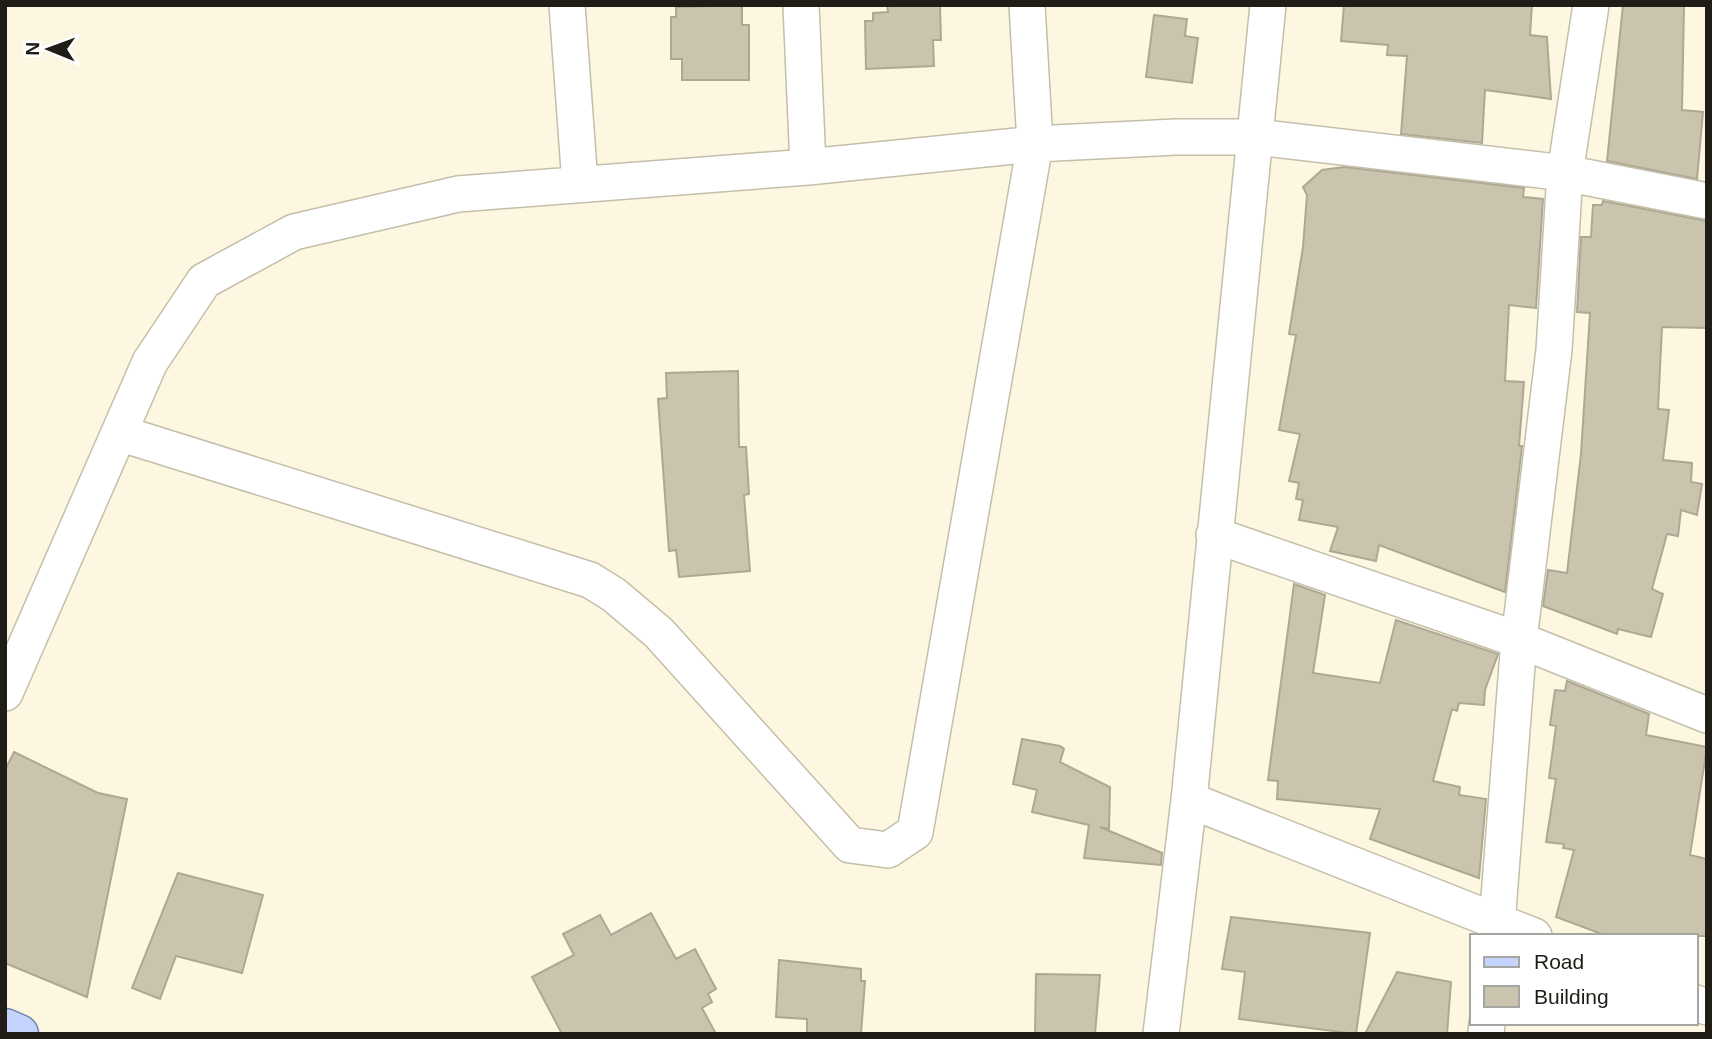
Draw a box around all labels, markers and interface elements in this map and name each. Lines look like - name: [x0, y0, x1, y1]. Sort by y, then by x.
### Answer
- north arrow: [14, 14, 84, 84]
- text: N: [22, 42, 43, 56]
- legend: [1470, 934, 1698, 1025]
- text: Road: [1534, 950, 1584, 973]
- text: Building: [1534, 985, 1609, 1008]

